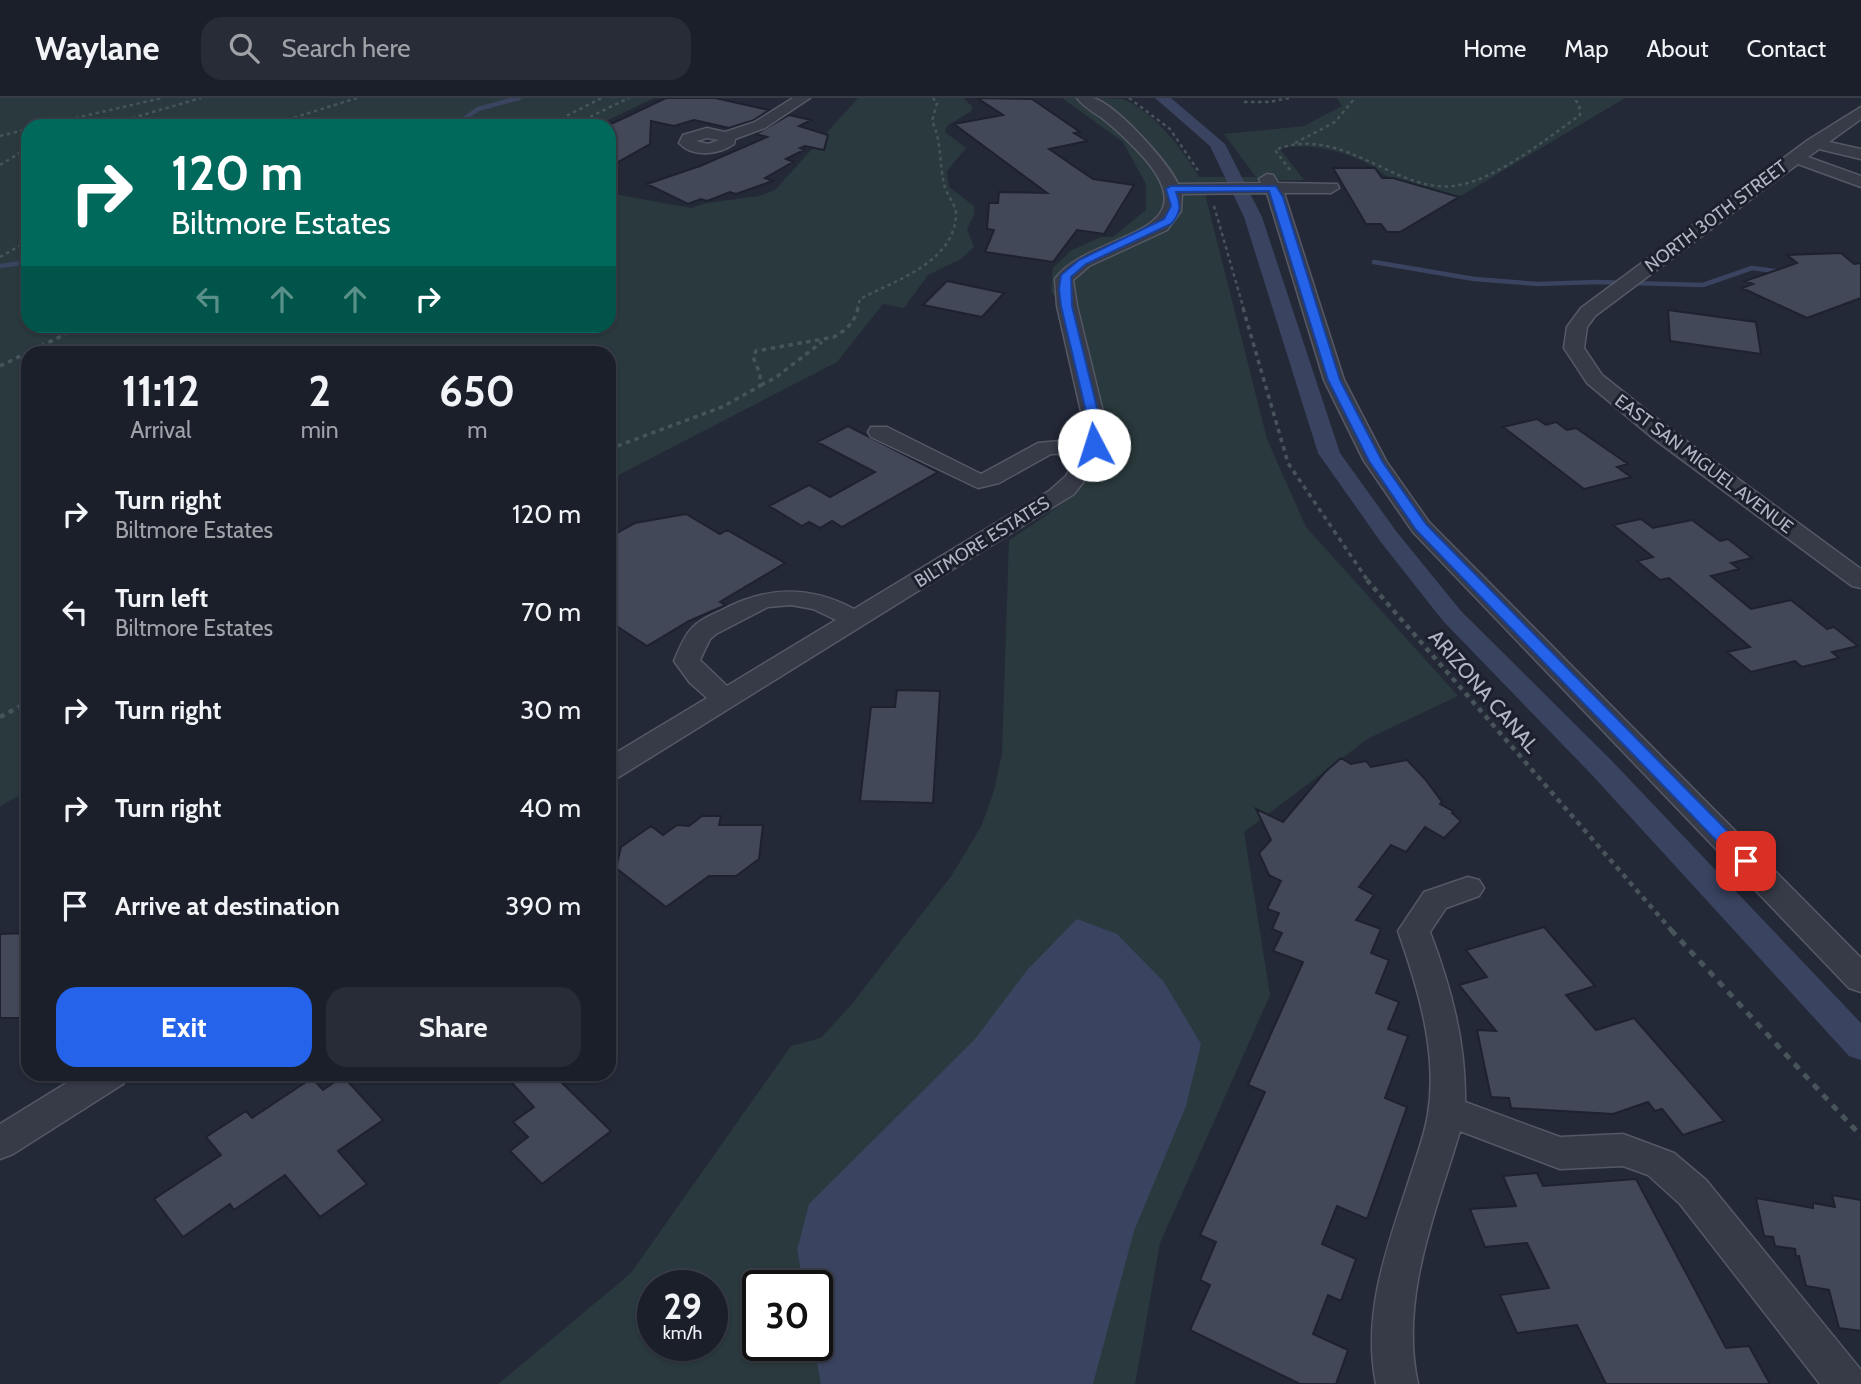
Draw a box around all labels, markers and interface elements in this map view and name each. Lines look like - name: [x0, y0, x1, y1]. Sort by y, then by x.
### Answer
- search box: [201, 17, 691, 80]
- text: Waylane: [35, 28, 159, 68]
- icon: search: [225, 29, 263, 67]
- text: Search here: [281, 32, 411, 64]
- text: Home: [1463, 34, 1526, 63]
- text: Map: [1564, 34, 1609, 63]
- text: About: [1647, 34, 1709, 63]
- text: Contact: [1747, 34, 1826, 63]
- text: 120 m: [171, 143, 303, 202]
- icon: right: [56, 147, 147, 238]
- street label: NORTH 30TH STREET: [1641, 155, 1792, 277]
- text: Biltmore Estates: [171, 203, 391, 242]
- icon: left: [190, 280, 228, 318]
- icon: ahead: [263, 280, 301, 318]
- icon: ahead: [336, 280, 374, 318]
- icon: right: [409, 280, 447, 318]
- text: 11:12: [122, 365, 200, 417]
- text: 2: [308, 365, 331, 417]
- text: 650: [439, 365, 515, 417]
- street label: EAST SAN MIGUEL AVENUE: [1610, 390, 1798, 538]
- position arrow: [1057, 408, 1131, 482]
- text: Arrival: [130, 416, 191, 444]
- text: min: [301, 416, 339, 444]
- text: m: [467, 416, 487, 444]
- text: Turn right: [115, 484, 221, 516]
- street label: BILTMORE ESTATES: [911, 492, 1053, 592]
- icon: right: [56, 495, 94, 533]
- text: 120 m: [512, 498, 581, 530]
- text: Biltmore Estates: [115, 516, 273, 544]
- text: Turn left: [115, 582, 208, 614]
- icon: left: [56, 593, 94, 631]
- text: 70 m: [521, 596, 581, 628]
- text: Biltmore Estates: [115, 614, 273, 642]
- street label: ARIZONA CANAL: [1424, 624, 1545, 758]
- icon: right: [56, 691, 94, 729]
- text: Turn right: [115, 694, 221, 726]
- text: 30 m: [520, 694, 581, 726]
- icon: right: [56, 789, 94, 827]
- text: Turn right: [115, 792, 221, 824]
- text: 40 m: [519, 792, 581, 824]
- pin: [1716, 831, 1776, 891]
- icon: arrive: [1727, 842, 1765, 880]
- icon: arrive: [56, 887, 94, 925]
- text: Arrive at destination: [115, 890, 340, 922]
- text: 390 m: [505, 890, 581, 922]
- button: Exit: [56, 987, 312, 1067]
- button: Share: [326, 987, 581, 1067]
- speed limit sign: 30: [742, 1270, 833, 1361]
- text: 29: [663, 1285, 702, 1328]
- text: km/h: [663, 1322, 702, 1344]

